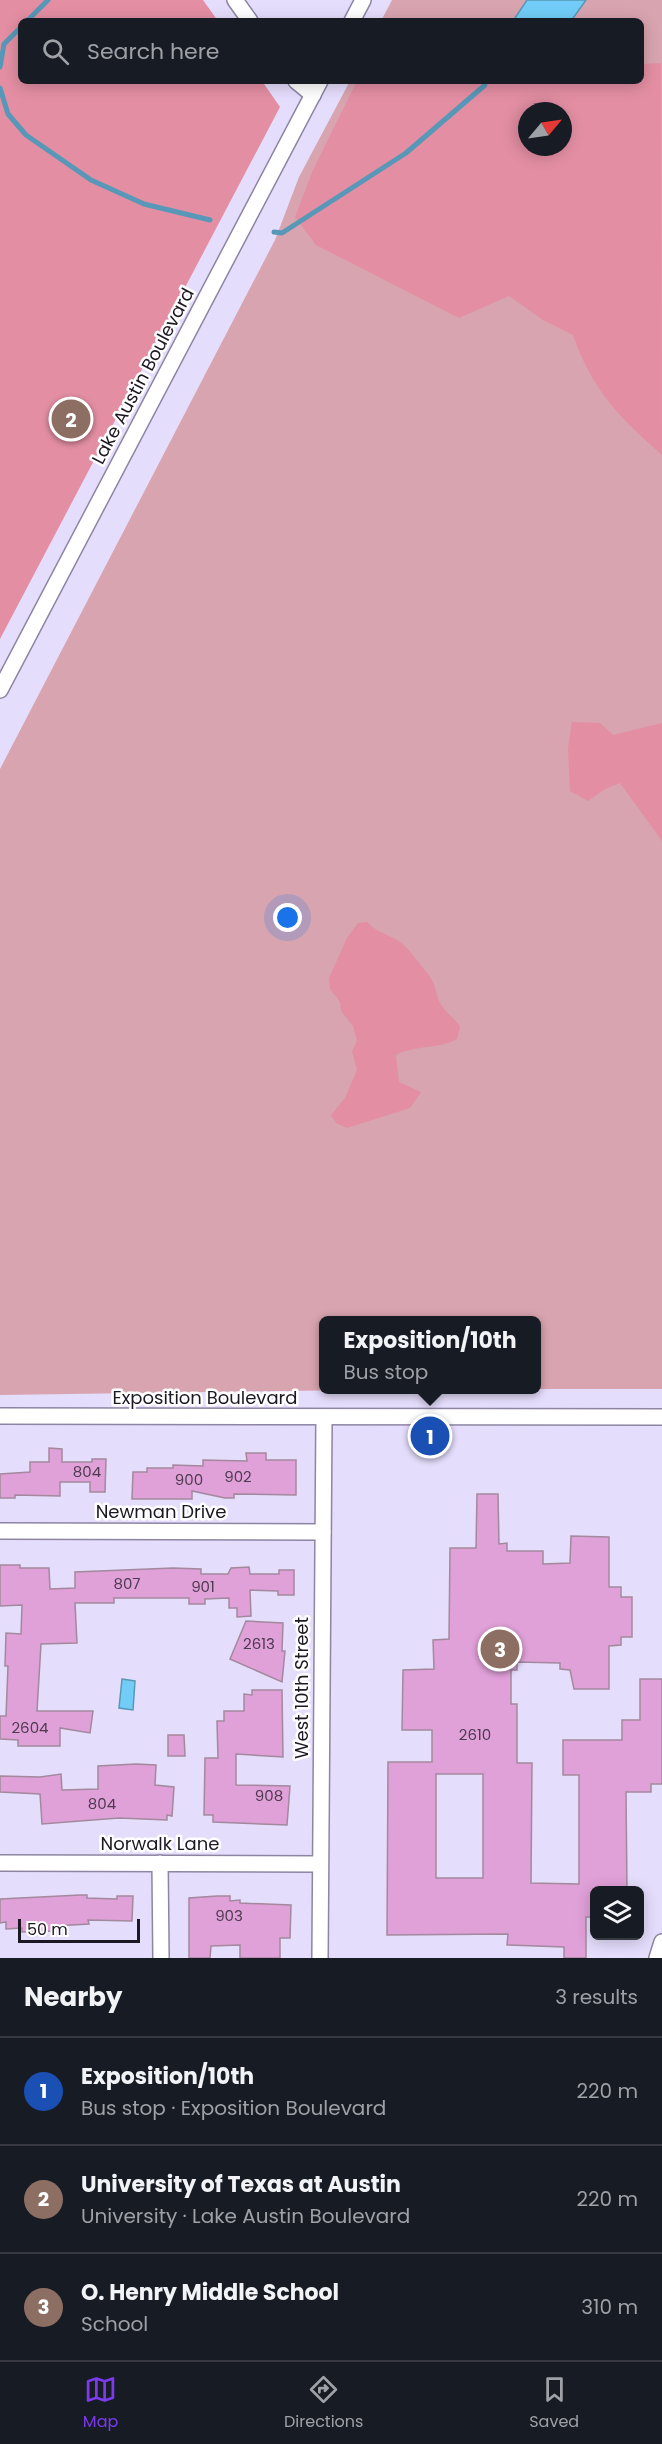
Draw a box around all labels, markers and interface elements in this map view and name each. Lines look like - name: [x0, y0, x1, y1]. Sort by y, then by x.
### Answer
- search box: [18, 18, 644, 84]
- icon: search: [39, 35, 72, 68]
- text: Search here: [87, 36, 220, 67]
- north arrow: [518, 102, 572, 156]
- street label: Lake Austin Boulevard: [85, 283, 200, 468]
- pin: 2: [52, 396, 90, 442]
- your location: [273, 903, 302, 932]
- popup: [319, 1316, 541, 1394]
- text: Exposition/10th: [343, 1325, 517, 1356]
- text: Bus stop: [343, 1358, 428, 1386]
- street label: Exposition Boulevard: [112, 1385, 298, 1410]
- pin: 1: [410, 1414, 450, 1458]
- house number: 804: [73, 1461, 101, 1482]
- house number: 902: [224, 1466, 252, 1487]
- house number: 900: [175, 1469, 203, 1490]
- street label: Newman Drive: [96, 1499, 226, 1524]
- house number: 807: [113, 1573, 141, 1594]
- house number: 901: [191, 1576, 215, 1597]
- street label: West 10th Street: [289, 1617, 314, 1759]
- pin: 3: [480, 1626, 520, 1672]
- house number: 2613: [243, 1633, 275, 1654]
- house number: 2604: [11, 1717, 49, 1738]
- house number: 2610: [459, 1724, 491, 1745]
- house number: 908: [255, 1785, 283, 1806]
- house number: 804: [88, 1793, 116, 1814]
- street label: Norwalk Lane: [101, 1831, 219, 1856]
- map controls: [590, 1886, 644, 1940]
- button: layers: [590, 1886, 644, 1940]
- house number: 903: [215, 1905, 243, 1926]
- scale bar: [18, 1916, 140, 1944]
- text: 50 m: [27, 1918, 68, 1941]
- text: Nearby: [24, 1979, 122, 2015]
- text: 3 results: [555, 1983, 638, 2011]
- text: Exposition/10th: [81, 2061, 254, 2092]
- text: 1: [40, 2077, 47, 2105]
- text: 220 m: [577, 2077, 638, 2105]
- text: Bus stop · Exposition Boulevard: [81, 2094, 386, 2122]
- text: University of Texas at Austin: [81, 2169, 401, 2200]
- text: 2: [38, 2185, 49, 2213]
- text: 220 m: [577, 2185, 638, 2213]
- text: University · Lake Austin Boulevard: [81, 2202, 410, 2230]
- text: O. Henry Middle School: [81, 2277, 339, 2308]
- text: 3: [37, 2293, 50, 2321]
- text: 310 m: [581, 2293, 638, 2321]
- text: School: [81, 2310, 148, 2338]
- tab: Map: [83, 2373, 118, 2434]
- tab: Directions: [284, 2373, 363, 2434]
- tab: Saved: [529, 2373, 579, 2434]

